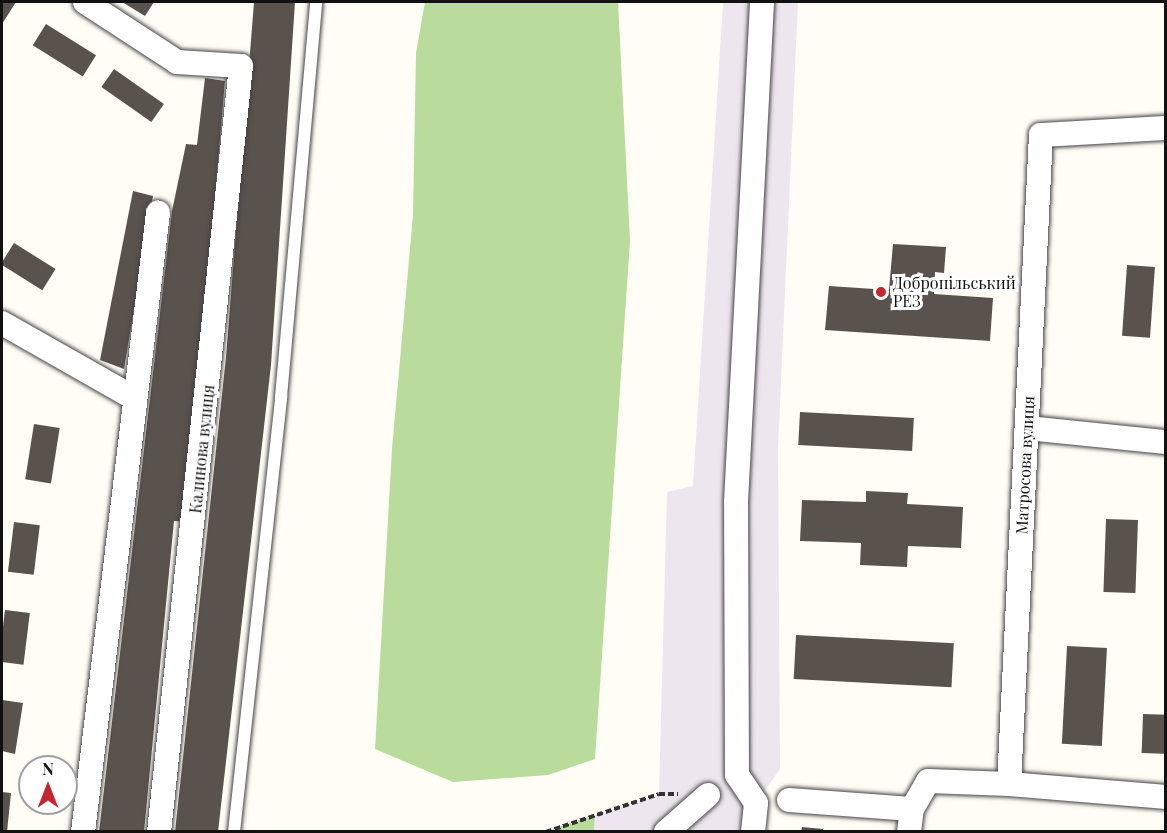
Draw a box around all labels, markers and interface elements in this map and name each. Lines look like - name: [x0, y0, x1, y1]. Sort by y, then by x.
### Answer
- place label: Добропільський РЕЗ: [893, 273, 1016, 311]
- marker: Добропільський РЕЗ: [874, 285, 888, 299]
- street label: Калинова вулиця: [186, 384, 218, 514]
- street label: Матросова вулиця: [1012, 395, 1038, 535]
- north arrow: [18, 755, 78, 815]
- text: N: [42, 758, 54, 779]

